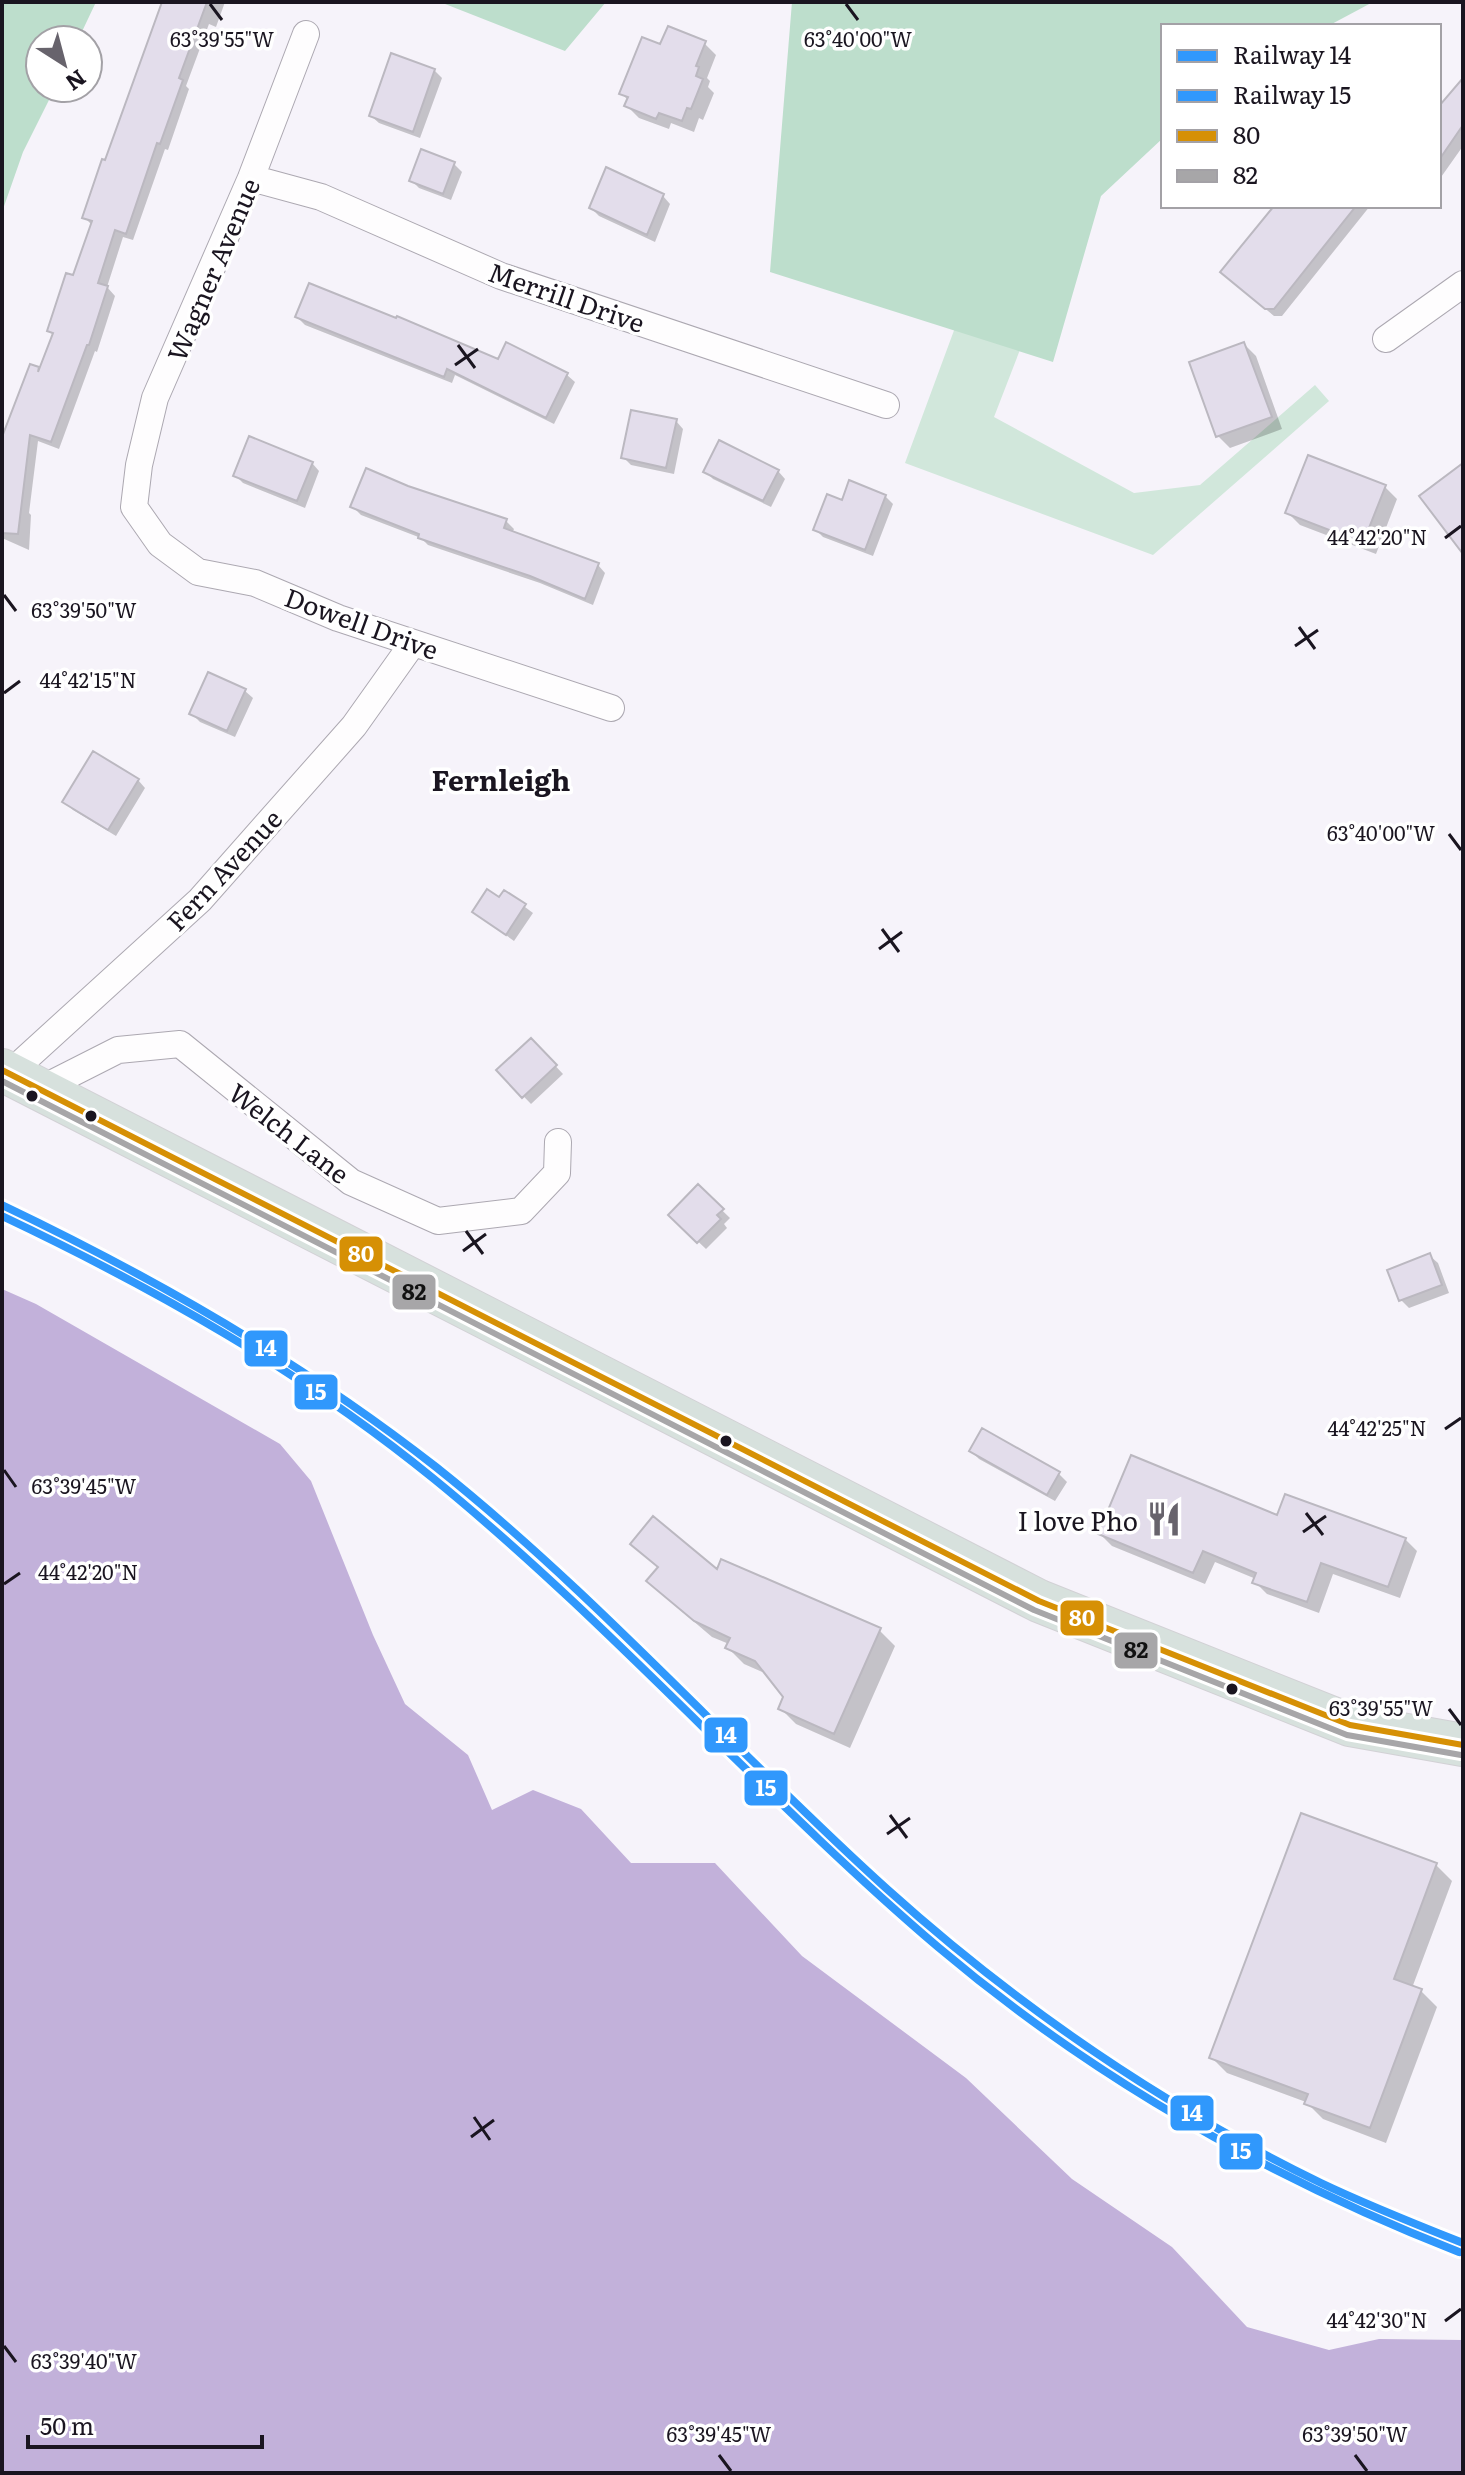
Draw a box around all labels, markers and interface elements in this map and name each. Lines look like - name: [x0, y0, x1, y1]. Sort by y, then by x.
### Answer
- text: 63°39'55"W: [170, 23, 274, 53]
- text: 63°40'00"W: [804, 23, 912, 53]
- north arrow: [24, 24, 104, 104]
- legend: [1161, 24, 1441, 208]
- text: Railway 14: [1233, 36, 1351, 71]
- text: N: [59, 63, 94, 100]
- text: Railway 15: [1233, 76, 1351, 111]
- text: 80: [1233, 116, 1260, 151]
- text: 82: [1233, 156, 1258, 191]
- street label: Wagner Avenue: [156, 171, 268, 367]
- street label: Merrill Drive: [484, 251, 650, 341]
- text: 44°42'20"N: [1327, 521, 1427, 551]
- street label: Dowell Drive: [280, 576, 444, 668]
- text: 63°39'50"W: [31, 594, 137, 624]
- text: 44°42'15"N: [40, 664, 136, 694]
- district label: Fernleigh: [432, 758, 570, 800]
- street label: Fern Avenue: [156, 799, 290, 939]
- text: 63°40'00"W: [1327, 817, 1435, 847]
- street label: Welch Lane: [221, 1072, 359, 1192]
- unlabelled marker: [24, 1088, 40, 1104]
- unlabelled marker: [83, 1108, 99, 1124]
- line badge: 80: [338, 1235, 384, 1273]
- text: 80: [348, 1236, 374, 1269]
- line badge: 82: [391, 1273, 437, 1311]
- text: 82: [402, 1274, 426, 1307]
- line badge: 14: [243, 1329, 289, 1368]
- text: 14: [255, 1330, 277, 1363]
- line badge: 15: [293, 1373, 339, 1411]
- text: 15: [305, 1374, 327, 1407]
- text: 44°42'25"N: [1328, 1412, 1426, 1442]
- unlabelled marker: [718, 1433, 734, 1449]
- text: 63°39'45"W: [32, 1470, 137, 1500]
- place label: I love Pho: [1017, 1500, 1138, 1539]
- restaurant icon: I love Pho: [1145, 1500, 1183, 1538]
- text: 44°42'20"N: [38, 1556, 138, 1586]
- line badge: 80: [1059, 1599, 1105, 1637]
- text: 80: [1069, 1600, 1095, 1633]
- line badge: 82: [1113, 1631, 1159, 1670]
- text: 82: [1124, 1632, 1148, 1665]
- unlabelled marker: [1224, 1681, 1240, 1697]
- text: 63°39'55"W: [1329, 1692, 1433, 1722]
- line badge: 14: [703, 1716, 749, 1754]
- text: 14: [715, 1717, 737, 1750]
- line badge: 15: [743, 1769, 789, 1807]
- text: 15: [755, 1770, 777, 1803]
- line badge: 14: [1169, 2094, 1215, 2132]
- text: 14: [1181, 2095, 1203, 2128]
- line badge: 15: [1218, 2132, 1264, 2171]
- text: 15: [1230, 2133, 1252, 2166]
- text: 44°42'30"N: [1327, 2304, 1427, 2334]
- text: 63°39'40"W: [31, 2345, 137, 2375]
- scale bar: [28, 2399, 262, 2449]
- text: 50 m: [40, 2407, 94, 2442]
- text: 63°39'45"W: [667, 2418, 772, 2448]
- text: 63°39'50"W: [1302, 2418, 1408, 2448]

